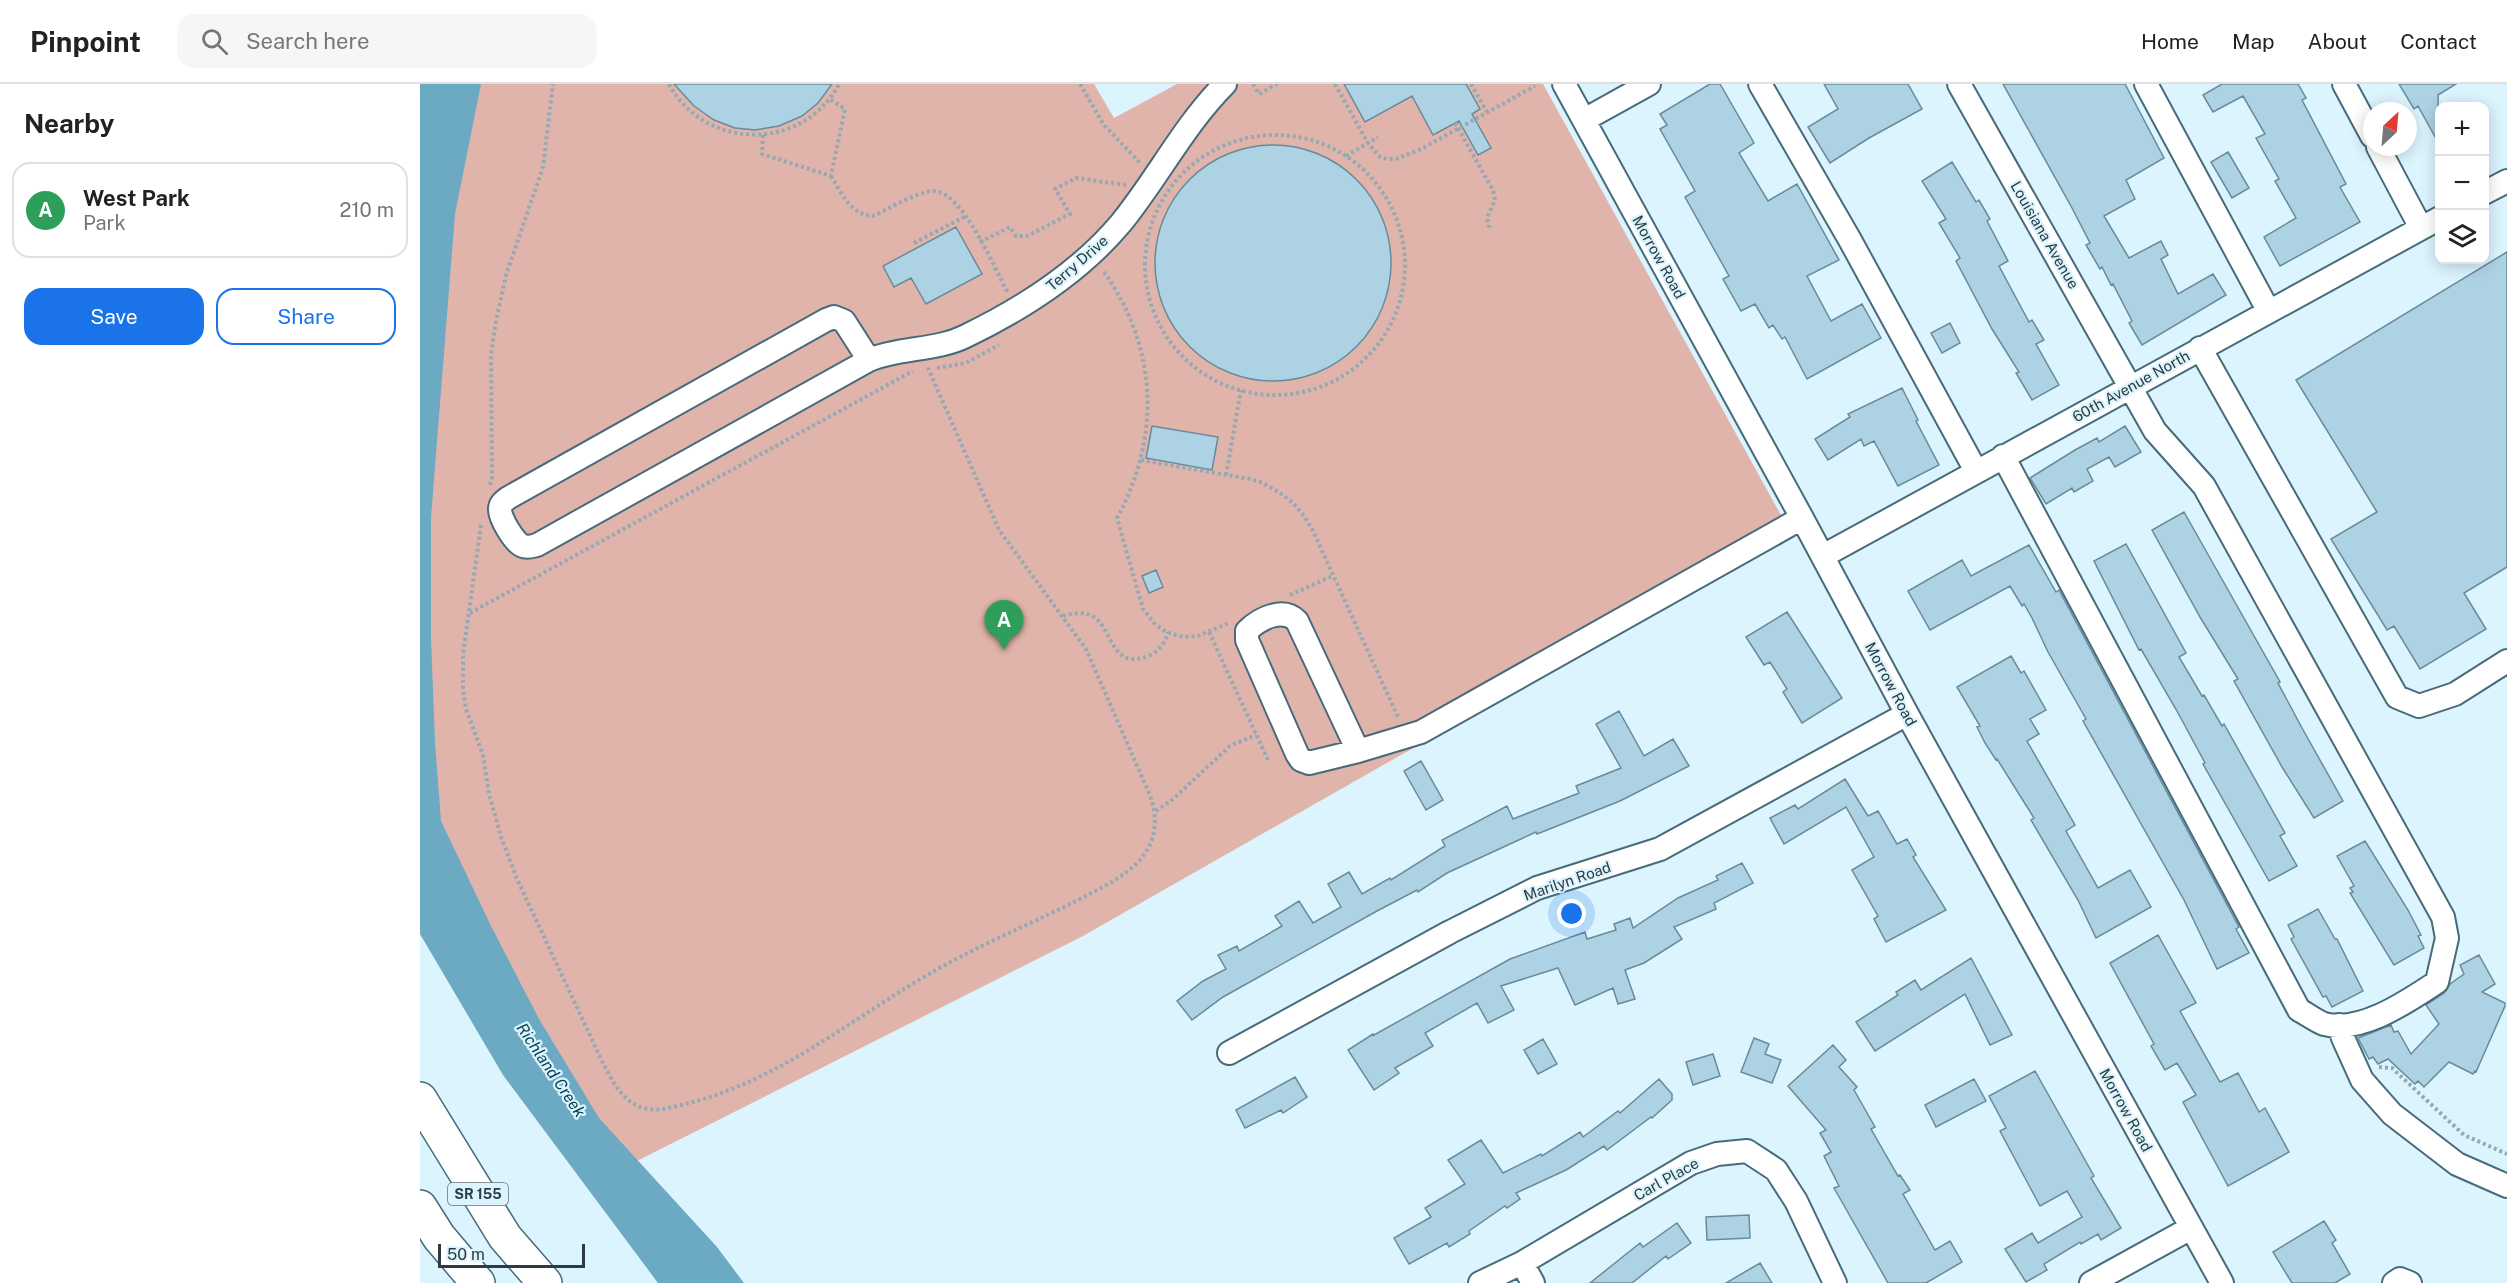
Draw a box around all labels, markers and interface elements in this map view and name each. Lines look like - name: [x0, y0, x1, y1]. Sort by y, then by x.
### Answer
- search box: [177, 14, 597, 68]
- text: Pinpoint: [30, 25, 141, 58]
- icon: search: [198, 25, 231, 58]
- text: Search here: [246, 28, 369, 54]
- text: Home: [2141, 29, 2199, 54]
- text: Map: [2232, 29, 2275, 54]
- text: About: [2308, 29, 2367, 54]
- text: Contact: [2400, 29, 2477, 54]
- north arrow: [2363, 102, 2417, 156]
- map controls: [2435, 102, 2489, 264]
- button: +: [2435, 102, 2489, 156]
- text: Nearby: [24, 108, 114, 139]
- button: −: [2435, 156, 2489, 210]
- street label: Louisiana Avenue: [2007, 178, 2083, 292]
- text: West Park: [83, 185, 190, 211]
- text: A: [38, 198, 53, 222]
- text: 210 m: [340, 198, 394, 222]
- button: layers: [2435, 210, 2489, 264]
- text: Park: [83, 211, 126, 235]
- street label: Morrow Road: [1629, 212, 1689, 302]
- street label: Terry Drive: [1043, 232, 1111, 294]
- button: Save: [24, 288, 204, 345]
- button: Share: [216, 288, 396, 345]
- street label: 60th Avenue North: [2069, 347, 2193, 425]
- pin: A: [984, 600, 1024, 650]
- street label: Morrow Road: [1862, 639, 1920, 729]
- street label: Marilyn Road: [1521, 858, 1613, 904]
- your location: [1557, 899, 1586, 928]
- water label: Richland Creek: [513, 1019, 590, 1121]
- street label: Morrow Road: [2096, 1065, 2156, 1155]
- street label: Carl Place: [1631, 1154, 1701, 1204]
- road number: SR 155: [448, 1183, 508, 1205]
- scale bar: [438, 1241, 585, 1268]
- text: 50 m: [447, 1245, 485, 1264]

